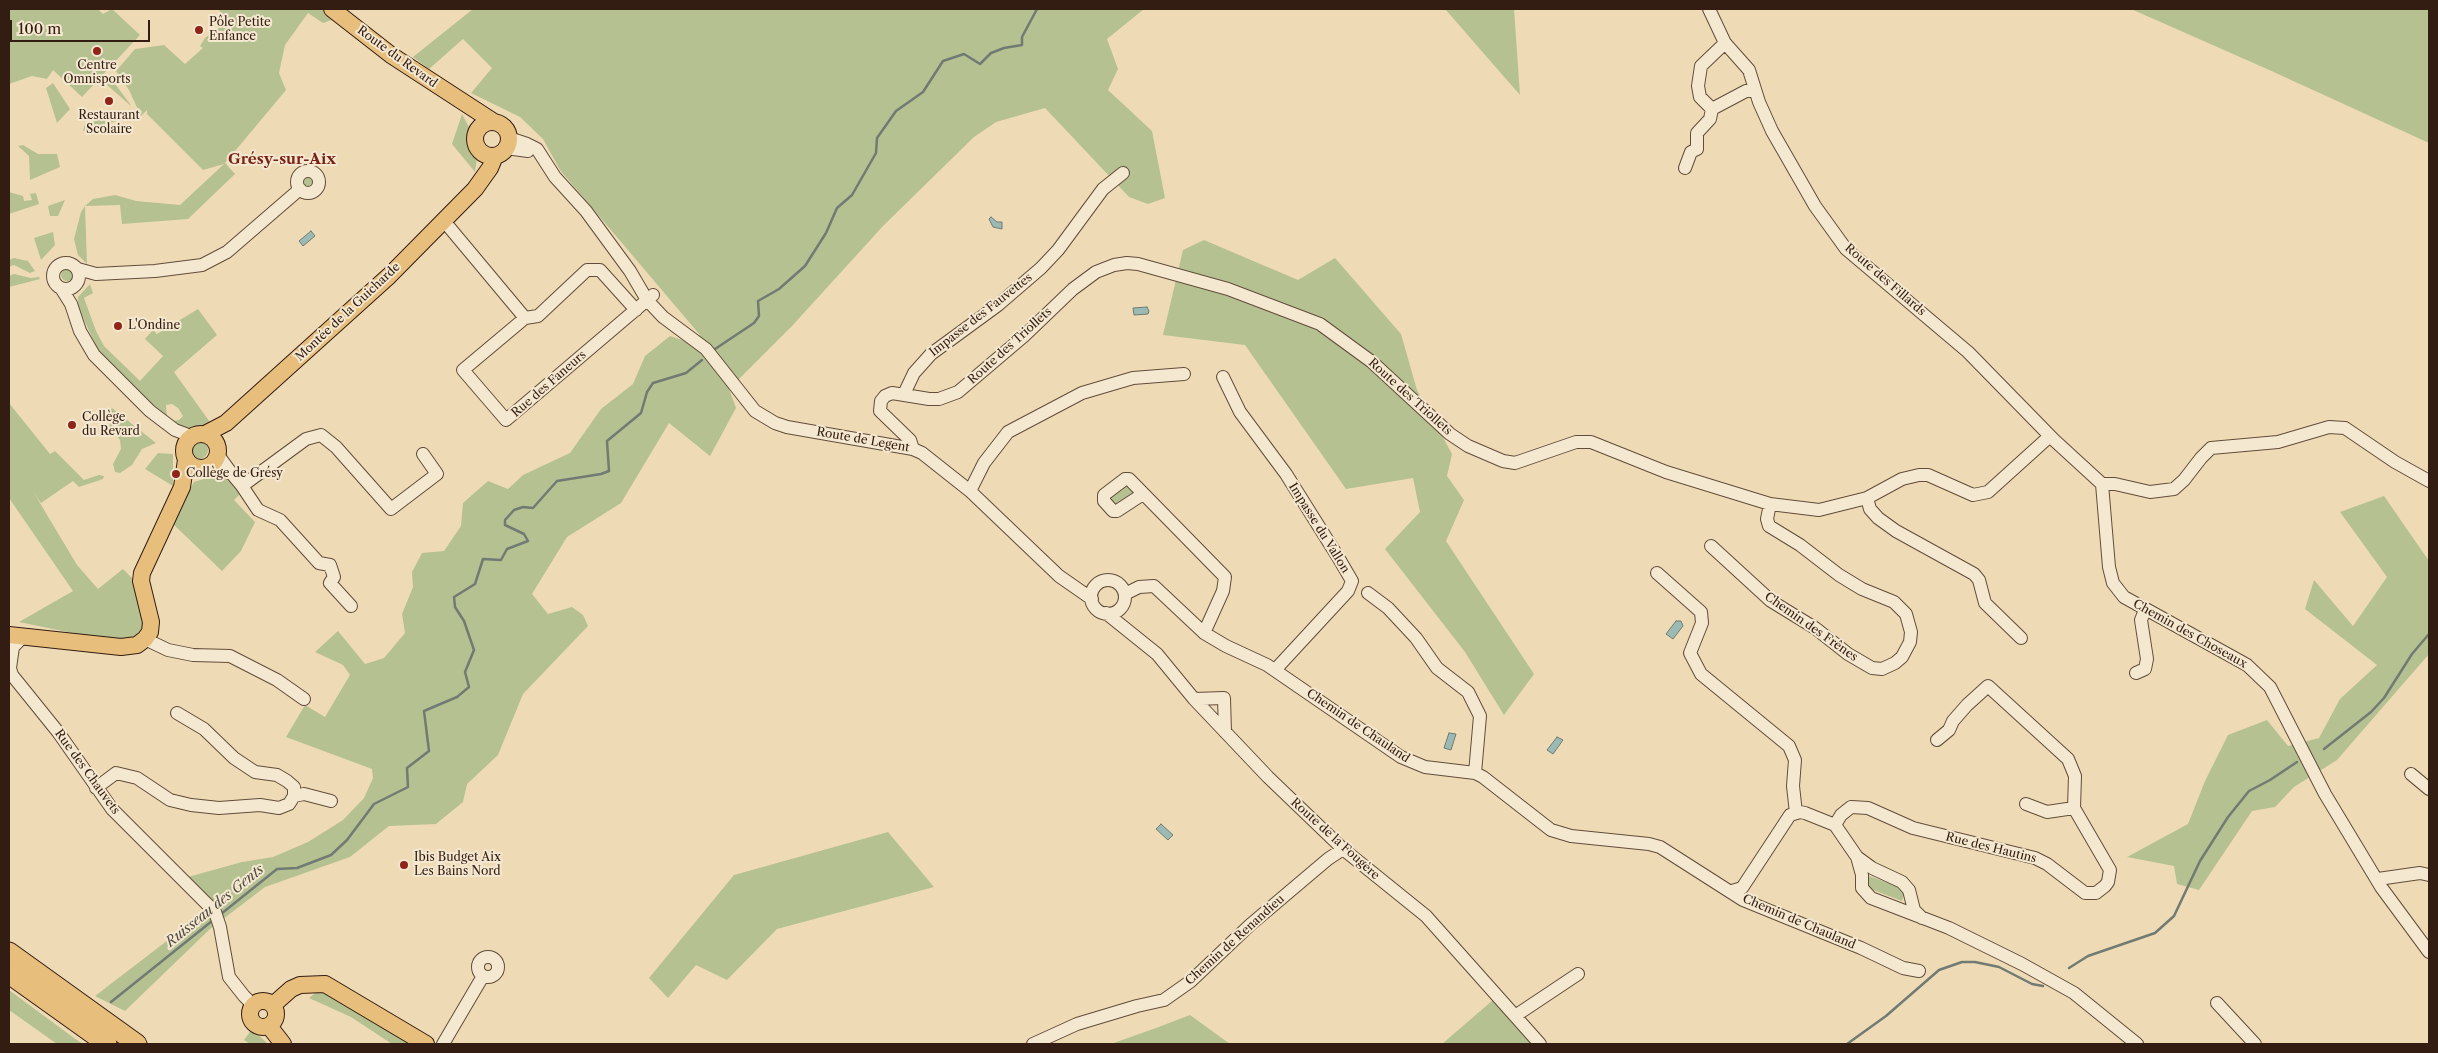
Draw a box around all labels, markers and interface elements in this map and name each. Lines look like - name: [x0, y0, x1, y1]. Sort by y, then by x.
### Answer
- scale bar: [12, 10, 152, 42]
- place label: Pôle Petite Enfance: [209, 16, 271, 44]
- text: 100 m: [18, 19, 61, 38]
- street label: Route du Revard: [354, 23, 440, 91]
- marker: Pôle Petite Enfance: [193, 24, 205, 36]
- marker: Centre Omnisports: [91, 45, 103, 57]
- place label: Centre Omnisports: [64, 59, 130, 87]
- marker: Restaurant Scolaire: [103, 95, 115, 107]
- place label: Restaurant Scolaire: [78, 109, 140, 137]
- district label: Grésy-sur-Aix: [228, 151, 336, 169]
- street label: Route des Fillards: [1842, 241, 1928, 319]
- street label: Montée de la Guicharde: [293, 260, 403, 364]
- street label: Impasse des Fauvettes: [927, 270, 1035, 360]
- street label: Route des Triollets: [965, 305, 1055, 387]
- place label: L'Ondine: [128, 319, 180, 333]
- marker: L'Ondine: [112, 320, 124, 332]
- street label: Rue des Faneurs: [509, 348, 589, 420]
- street label: Route des Triollets: [1365, 356, 1455, 438]
- place label: Collège du Revard: [82, 411, 140, 439]
- marker: Collège du Revard: [66, 419, 78, 431]
- street label: Route de Legent: [815, 425, 911, 455]
- place label: Collège de Grésy: [186, 467, 283, 481]
- marker: Collège de Grésy: [170, 468, 182, 480]
- street label: Impasse du Vallon: [1285, 480, 1353, 576]
- street label: Chemin des Frênes: [1762, 589, 1860, 665]
- street label: Chemin des Choseaux: [2130, 597, 2250, 671]
- street label: Chemin de Chauland: [1304, 686, 1412, 766]
- street label: Rue des Chauvets: [51, 727, 123, 817]
- street label: Route de la Fougère: [1288, 795, 1382, 883]
- street label: Rue des Hautins: [1944, 830, 2038, 866]
- place label: Ibis Budget Aix Les Bains Nord: [414, 851, 501, 879]
- marker: Ibis Budget Aix Les Bains Nord: [398, 859, 410, 871]
- water label: Ruisseau des Gents: [162, 861, 268, 951]
- street label: Chemin de Renandieu: [1183, 892, 1287, 988]
- street label: Chemin de Chauland: [1740, 892, 1858, 952]

